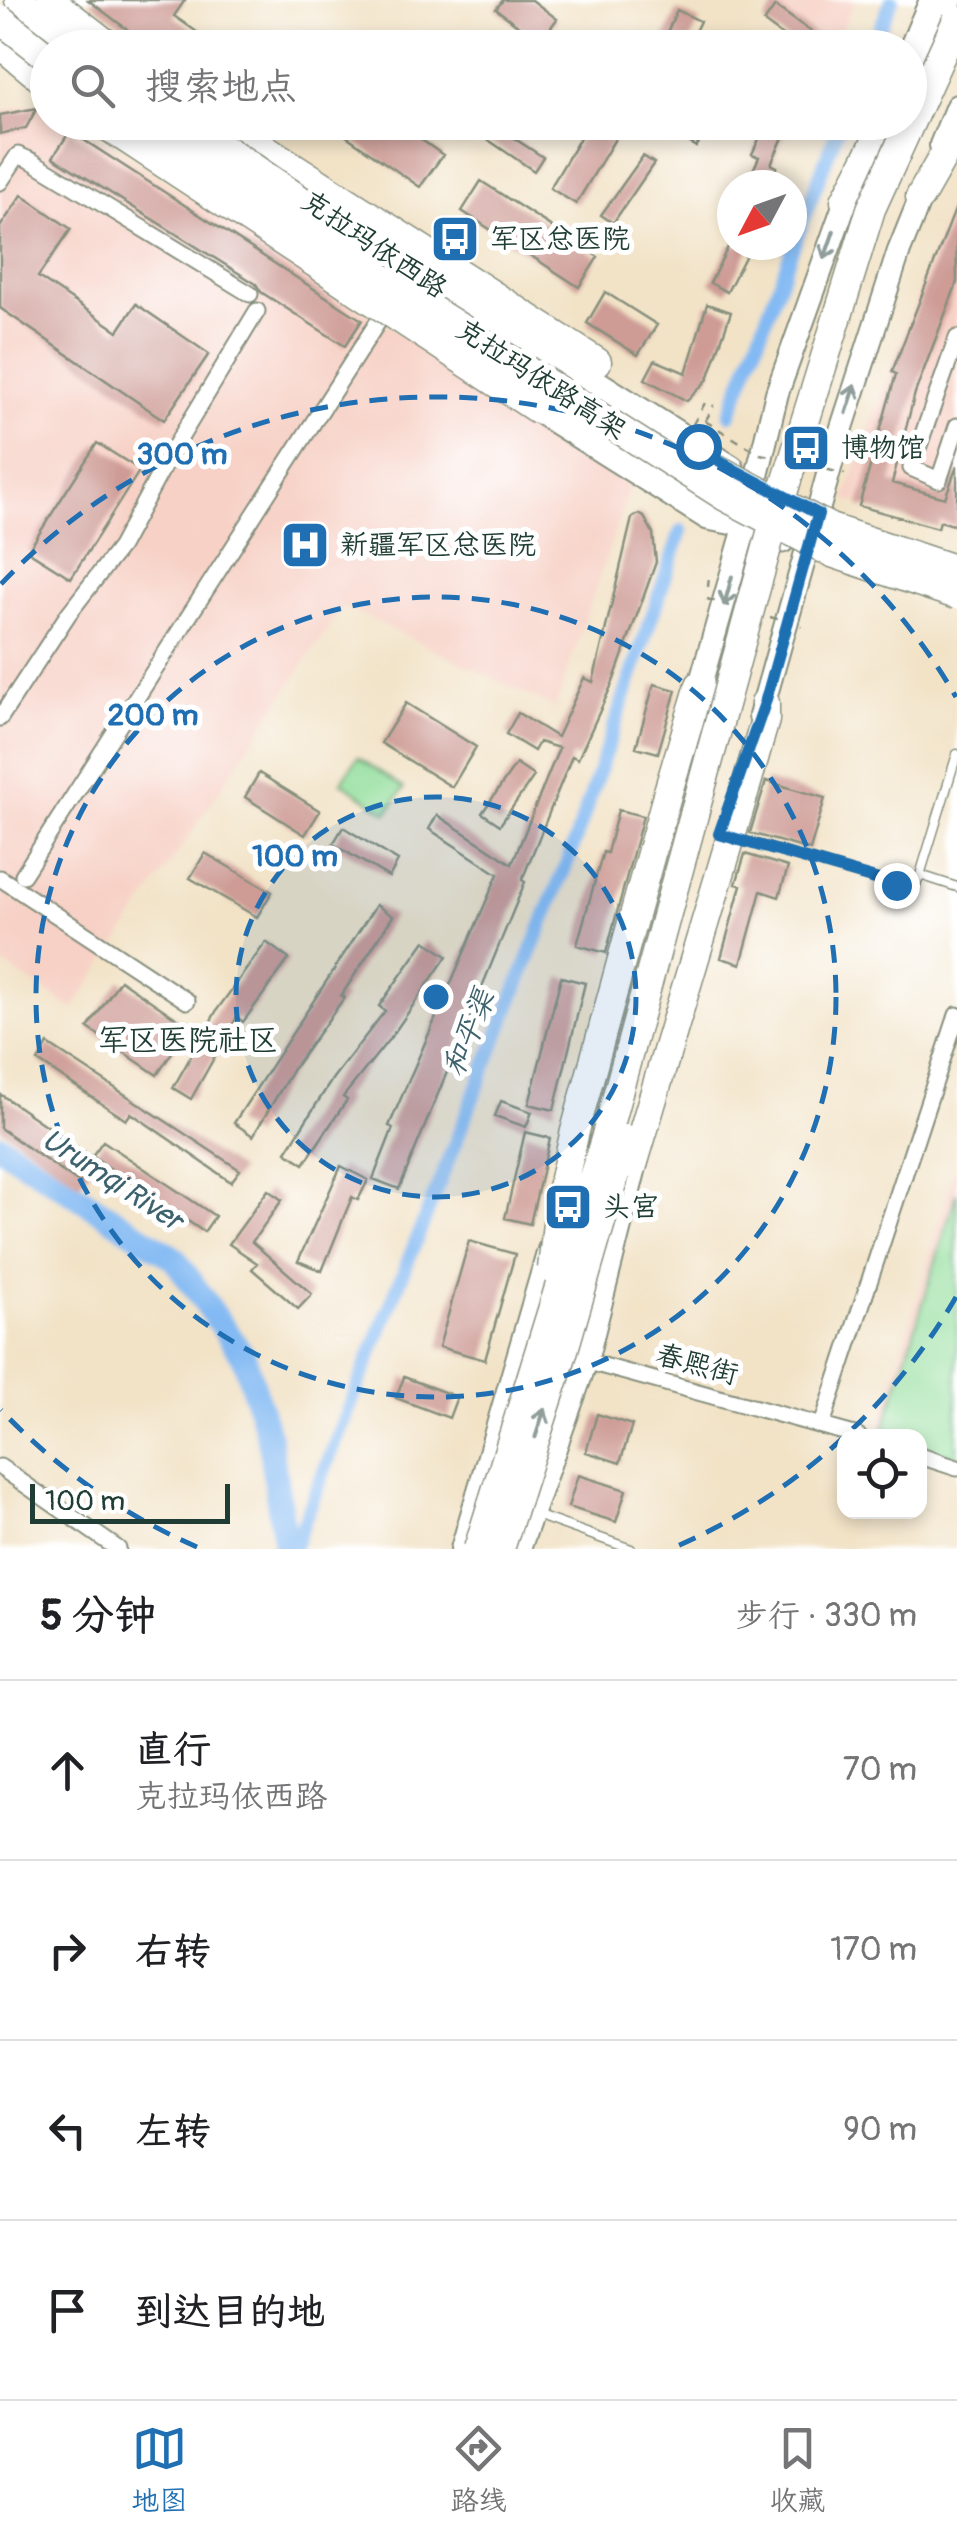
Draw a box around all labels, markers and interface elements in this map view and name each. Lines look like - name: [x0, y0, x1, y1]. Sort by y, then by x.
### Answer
- search box: [30, 30, 927, 140]
- icon: search: [65, 58, 120, 113]
- text: 搜索地点: [145, 63, 297, 111]
- north arrow: [717, 170, 807, 260]
- street label: 克拉玛依西路: [295, 184, 453, 306]
- bus stop icon: 军区总医院: [429, 213, 481, 265]
- place label: 军区总医院: [490, 222, 630, 257]
- one-way arrow: [819, 229, 837, 260]
- street label: 克拉玛依路高架: [449, 312, 633, 448]
- one-way arrow: [844, 384, 862, 415]
- bus stop icon: 博物馆: [780, 422, 832, 474]
- route start: [676, 424, 722, 470]
- place label: 博物馆: [841, 431, 925, 466]
- text: 300 m: [137, 436, 227, 473]
- hospital icon: 新疆军区总医院: [279, 519, 331, 571]
- place label: 新疆军区总医院: [340, 528, 536, 563]
- one-way arrow: [718, 574, 737, 606]
- text: 200 m: [108, 697, 198, 734]
- text: 100 m: [252, 838, 338, 875]
- route end: [874, 863, 920, 909]
- centre of rings: [418, 979, 454, 1015]
- water label: 和平渠: [435, 982, 504, 1082]
- district label: 军区医院社区: [98, 1022, 278, 1059]
- water label: Urumqi River: [35, 1121, 192, 1241]
- bus stop icon: 头宫: [542, 1181, 594, 1233]
- place label: 头宫: [603, 1190, 659, 1225]
- street label: 春熙街: [652, 1337, 742, 1393]
- one-way arrow: [533, 1408, 551, 1439]
- map controls: [837, 1429, 927, 1519]
- button: locate: [837, 1429, 927, 1519]
- scale bar: [30, 1479, 230, 1524]
- text: 100 m: [45, 1484, 125, 1519]
- text: 5 分钟: [40, 1590, 156, 1642]
- text: 步行 · 330 m: [736, 1596, 917, 1636]
- text: 直行: [135, 1726, 211, 1774]
- icon: ahead: [40, 1743, 95, 1798]
- text: 70 m: [843, 1750, 917, 1790]
- text: 克拉玛依西路: [135, 1777, 327, 1817]
- icon: right: [40, 1923, 95, 1978]
- text: 右转: [135, 1928, 211, 1976]
- text: 170 m: [830, 1930, 917, 1970]
- icon: left: [40, 2103, 95, 2158]
- text: 左转: [135, 2108, 211, 2156]
- text: 90 m: [843, 2110, 917, 2150]
- icon: arrive: [40, 2283, 95, 2338]
- text: 到达目的地: [135, 2288, 325, 2336]
- tab: 地图: [131, 2421, 188, 2519]
- tab: 路线: [450, 2421, 507, 2519]
- tab: 收藏: [769, 2421, 826, 2519]

